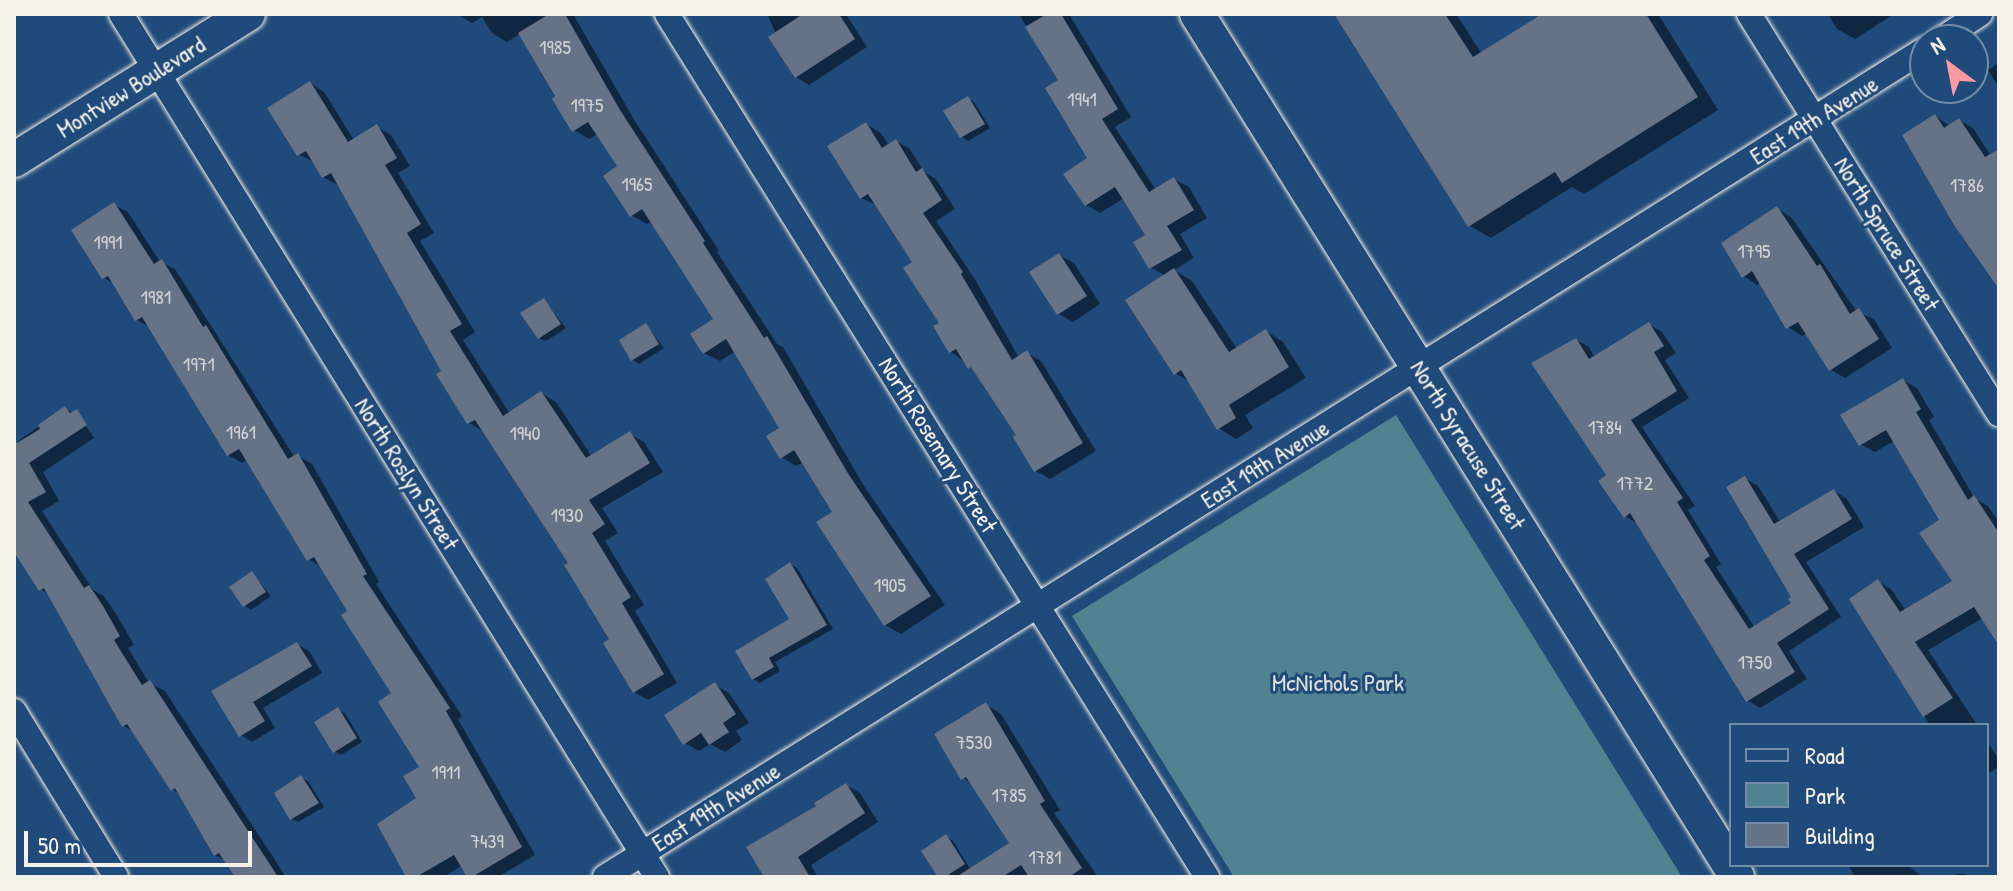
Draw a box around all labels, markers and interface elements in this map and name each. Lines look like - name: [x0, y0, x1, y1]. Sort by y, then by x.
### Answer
- north arrow: [1909, 24, 1989, 104]
- street label: Montview Boulevard: [52, 30, 210, 144]
- text: N: [1924, 30, 1950, 61]
- house number: 1985: [539, 34, 571, 58]
- street label: East 19th Avenue: [1745, 69, 1883, 171]
- house number: 1941: [1067, 86, 1097, 110]
- house number: 1975: [571, 92, 603, 116]
- street label: North Spruce Street: [1828, 152, 1946, 316]
- house number: 1965: [621, 171, 653, 195]
- house number: 1786: [1950, 172, 1984, 196]
- house number: 1991: [93, 229, 123, 253]
- house number: 1795: [1738, 238, 1770, 262]
- house number: 1981: [141, 284, 171, 308]
- house number: 1971: [183, 351, 215, 375]
- street label: North Rosemary Street: [872, 352, 1004, 538]
- street label: North Syracuse Street: [1404, 355, 1532, 535]
- street label: North Roslyn Street: [349, 393, 465, 555]
- street label: East 19th Avenue: [1196, 413, 1334, 515]
- house number: 1784: [1588, 414, 1622, 438]
- house number: 1961: [226, 419, 256, 443]
- house number: 1940: [509, 420, 541, 444]
- house number: 1772: [1617, 470, 1653, 494]
- house number: 1930: [551, 502, 583, 526]
- house number: 1905: [874, 572, 906, 596]
- house number: 1750: [1738, 649, 1772, 673]
- park label: McNichols Park: [1272, 669, 1404, 697]
- legend: [1729, 723, 1989, 867]
- house number: 7530: [956, 729, 992, 753]
- text: Road: [1805, 739, 1844, 771]
- street label: East 19th Avenue: [647, 756, 785, 858]
- house number: 1911: [431, 759, 461, 783]
- text: Park: [1805, 779, 1845, 811]
- house number: 1785: [992, 782, 1026, 806]
- scale bar: [28, 815, 256, 865]
- text: Building: [1805, 819, 1875, 851]
- house number: 7439: [470, 828, 504, 852]
- text: 50 m: [38, 829, 81, 861]
- house number: 1781: [1028, 844, 1062, 868]

